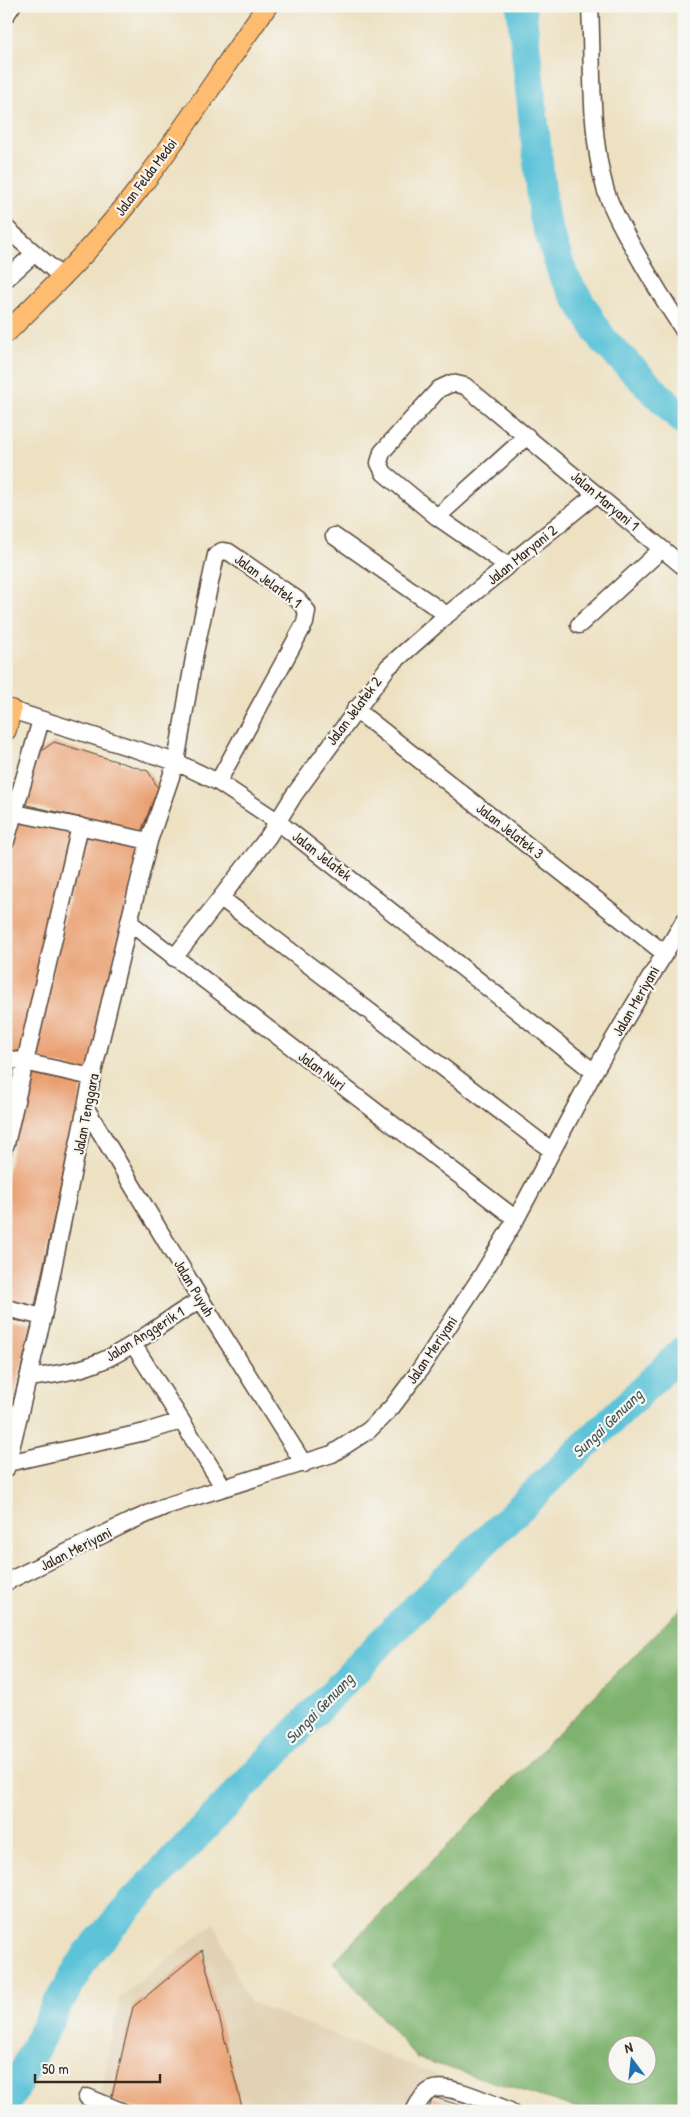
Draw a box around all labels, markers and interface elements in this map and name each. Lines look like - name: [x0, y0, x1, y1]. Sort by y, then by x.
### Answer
- street label: Jalan Felda Medoi: [109, 133, 182, 220]
- street label: Jalan Maryani 1: [567, 466, 644, 535]
- street label: Jalan Maryani 2: [482, 520, 561, 590]
- street label: Jalan Jelatek 1: [230, 548, 306, 613]
- street label: Jalan Jelatek 2: [321, 672, 386, 749]
- street label: Jalan Jelatek 3: [472, 798, 549, 864]
- street label: Jalan Jelatek: [288, 826, 356, 886]
- street label: Jalan Meriyani: [607, 962, 664, 1040]
- street label: Jalan Nuri: [294, 1046, 350, 1095]
- street label: Jalan Tenggara: [67, 1071, 104, 1156]
- street label: Jalan Puyuh: [169, 1255, 220, 1320]
- street label: Jalan Anggerik 1: [101, 1301, 188, 1366]
- street label: Jalan Meriyani: [401, 1312, 462, 1388]
- water label: Sungai Genuang: [567, 1383, 648, 1462]
- street label: Jalan Meriyani: [36, 1522, 115, 1576]
- water label: Sungai Genuang: [280, 1667, 359, 1748]
- north arrow: [608, 2034, 658, 2084]
- text: N: [622, 2037, 635, 2057]
- scale bar: [35, 2052, 160, 2084]
- text: 50 m: [42, 2058, 69, 2079]

